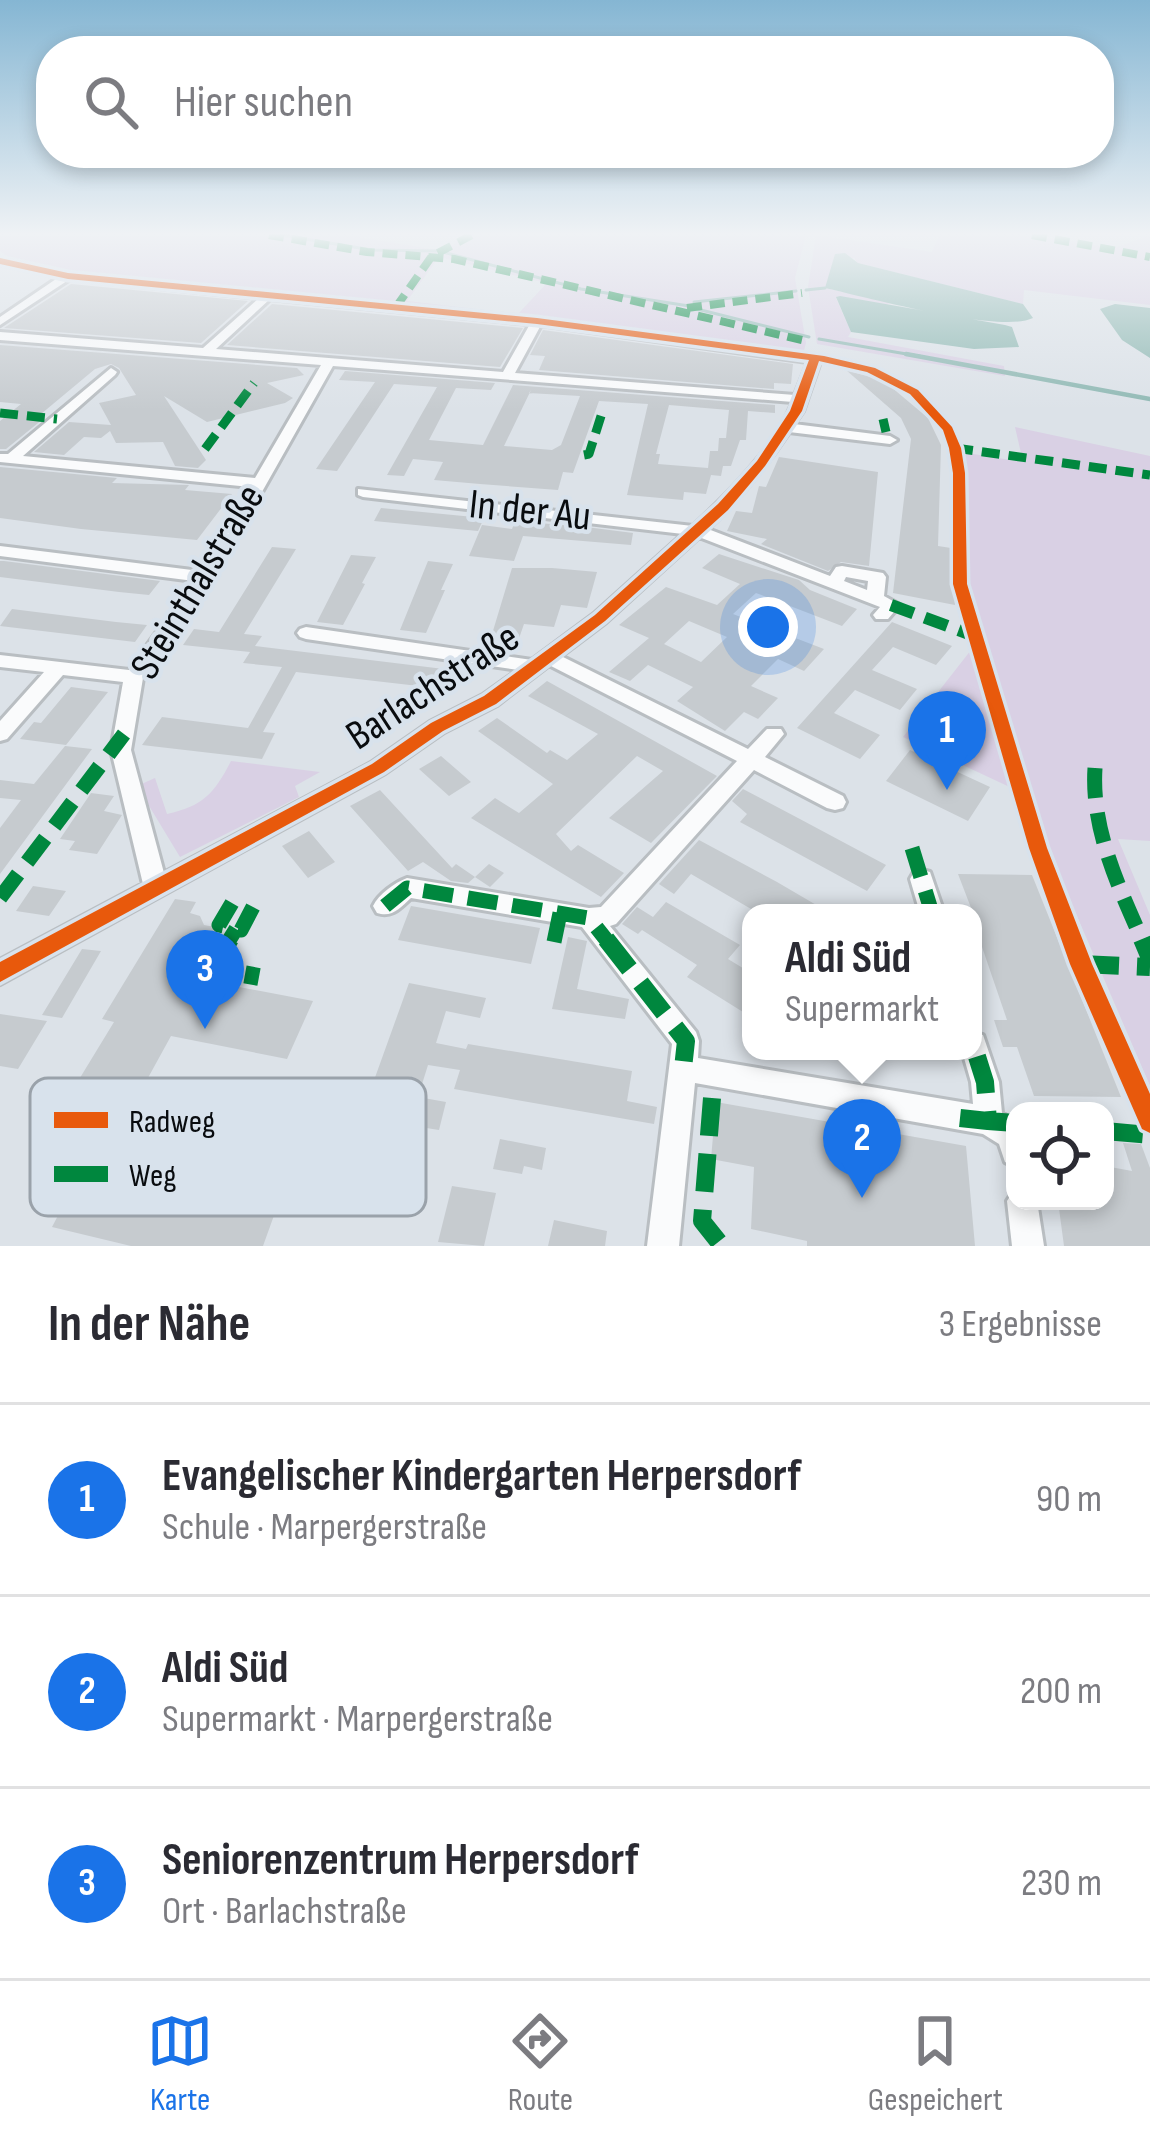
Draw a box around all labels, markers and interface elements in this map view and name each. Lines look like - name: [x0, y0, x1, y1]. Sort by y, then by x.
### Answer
- search box: [36, 36, 1114, 168]
- icon: search: [78, 69, 144, 135]
- text: Hier suchen: [174, 75, 353, 130]
- street label: Steinthalstraße: [120, 475, 276, 689]
- street label: In der Au: [467, 479, 593, 543]
- your location: [738, 597, 798, 657]
- street label: Barlachstraße: [337, 612, 529, 762]
- pin: 1: [908, 691, 986, 790]
- popup: [742, 904, 982, 1060]
- pin: 3: [166, 930, 244, 1029]
- text: Aldi Süd: [785, 931, 911, 986]
- text: Supermarkt: [785, 986, 939, 1033]
- legend: [30, 1078, 426, 1216]
- pin: 2: [823, 1099, 901, 1198]
- text: Radweg: [129, 1102, 215, 1142]
- map controls: [1006, 1102, 1114, 1210]
- button: locate: [1006, 1102, 1114, 1210]
- text: Weg: [129, 1156, 176, 1196]
- text: In der Nähe: [48, 1294, 250, 1355]
- text: 3 Ergebnisse: [939, 1301, 1102, 1348]
- text: Evangelischer Kindergarten Herpersdorf: [162, 1449, 801, 1504]
- text: 1: [79, 1476, 95, 1523]
- text: 90 m: [1036, 1476, 1102, 1523]
- text: Schule · Marpergerstraße: [162, 1504, 487, 1551]
- text: Aldi Süd: [162, 1641, 288, 1696]
- text: 2: [78, 1668, 96, 1715]
- text: 200 m: [1020, 1668, 1102, 1715]
- text: Supermarkt · Marpergerstraße: [162, 1696, 553, 1743]
- text: Seniorenzentrum Herpersdorf: [162, 1833, 639, 1888]
- text: 3: [78, 1860, 96, 1907]
- text: 230 m: [1021, 1860, 1102, 1907]
- text: Ort · Barlachstraße: [162, 1888, 407, 1935]
- tab: Karte: [147, 2008, 213, 2120]
- tab: Route: [507, 2008, 573, 2120]
- tab: Gespeichert: [868, 2008, 1003, 2120]

